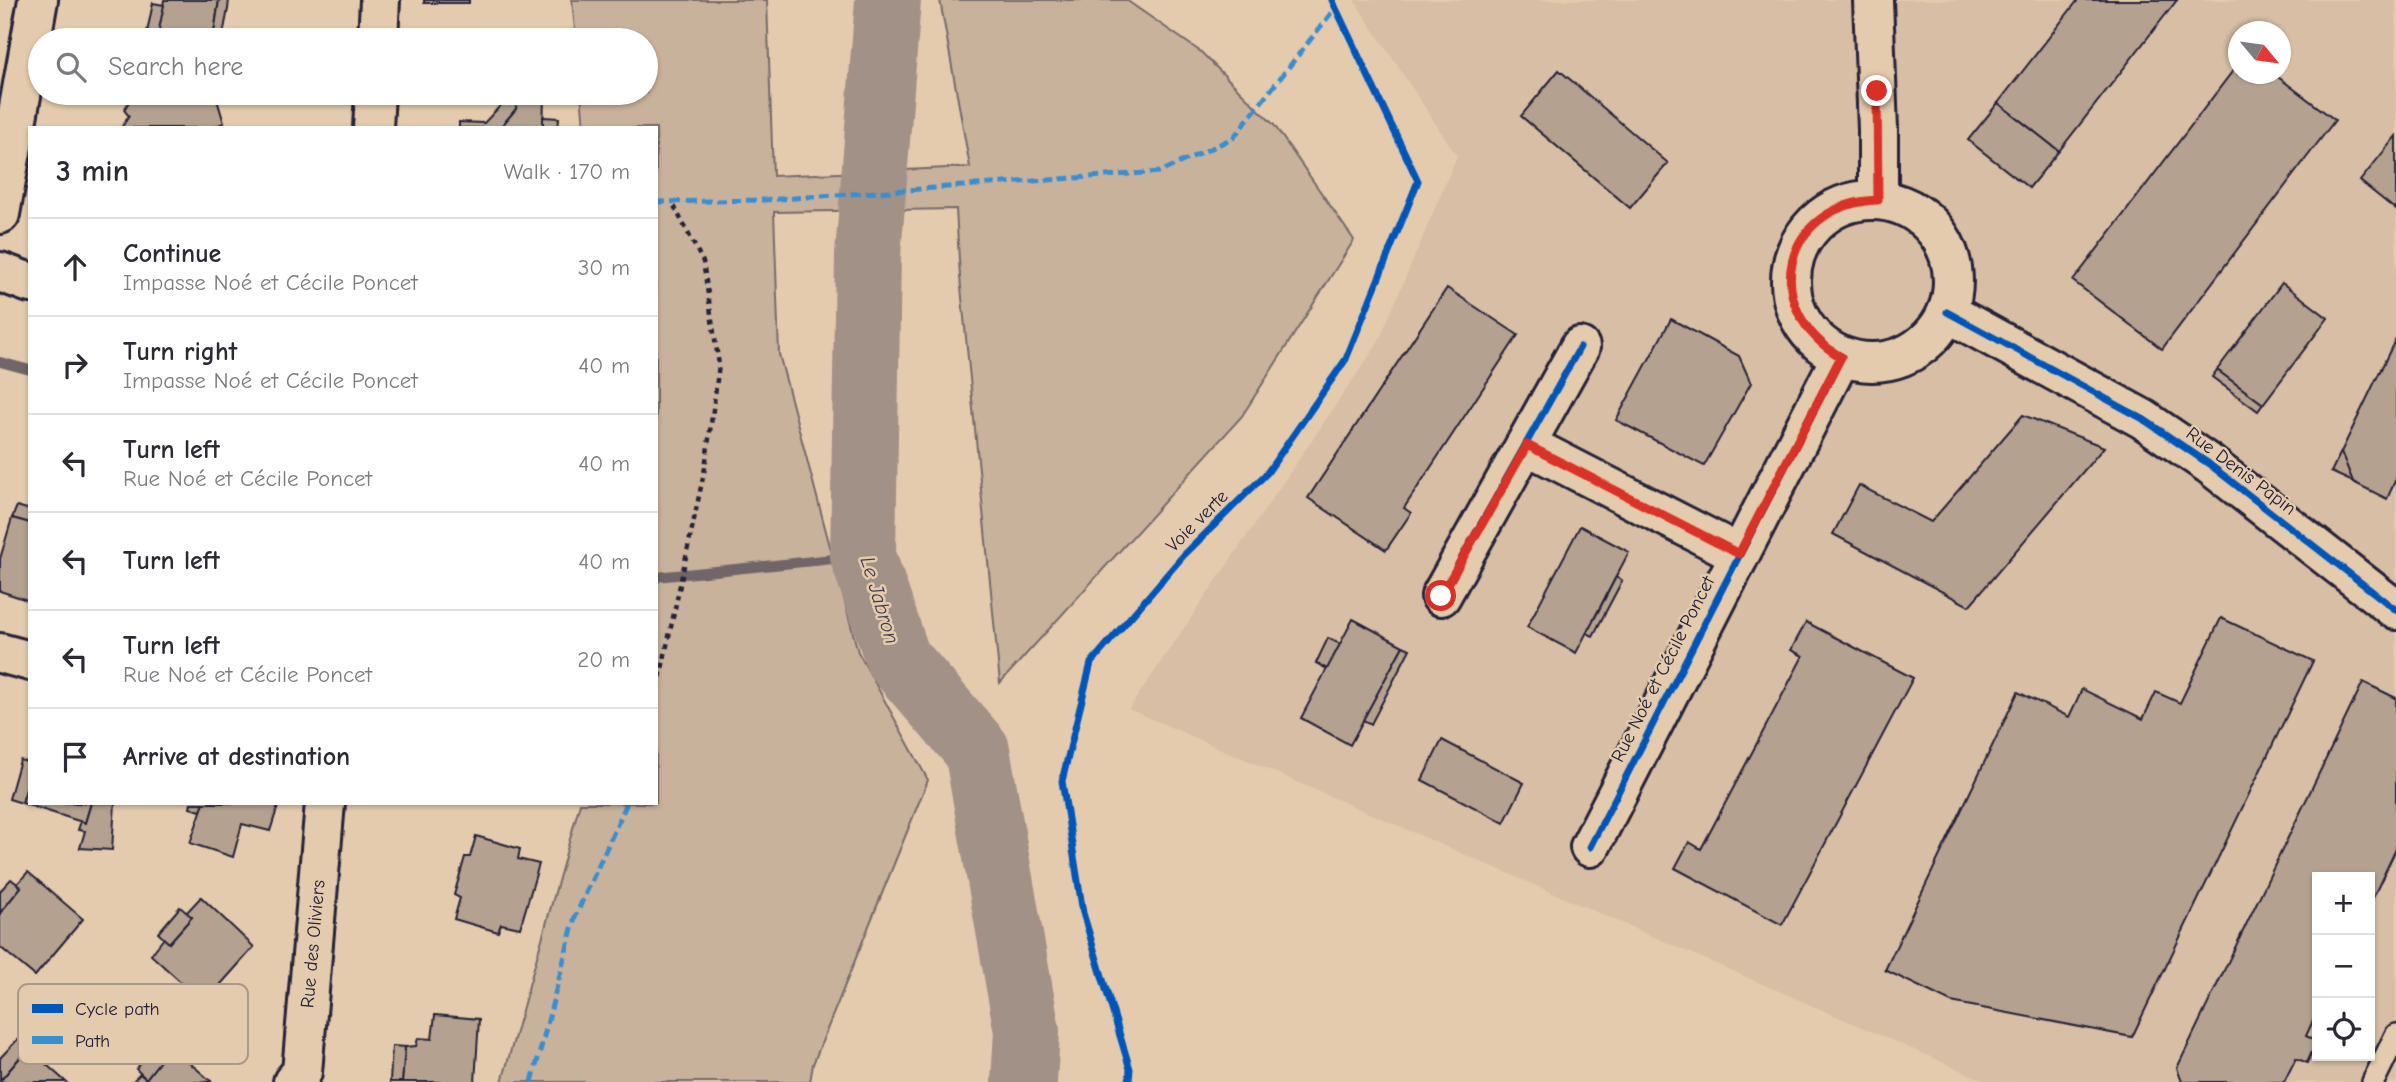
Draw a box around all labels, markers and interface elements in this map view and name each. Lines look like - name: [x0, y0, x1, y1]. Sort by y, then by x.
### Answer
- north arrow: [2228, 21, 2291, 84]
- search box: [28, 28, 658, 105]
- icon: search: [52, 48, 90, 86]
- text: Search here: [108, 52, 243, 82]
- route end: [1861, 75, 1892, 106]
- text: 3 min: [56, 154, 129, 189]
- text: Walk · 170 m: [503, 158, 630, 185]
- text: Continue: [123, 239, 221, 269]
- icon: ahead: [56, 248, 94, 286]
- text: 30 m: [578, 254, 630, 281]
- text: Impasse Noé et Cécile Poncet: [123, 269, 418, 296]
- text: Turn right: [123, 337, 237, 367]
- icon: right: [56, 346, 94, 384]
- text: 40 m: [578, 352, 630, 379]
- text: Impasse Noé et Cécile Poncet: [123, 367, 418, 394]
- street label: Rue Denis Papin: [2182, 422, 2300, 520]
- text: Turn left: [123, 435, 220, 465]
- icon: left: [56, 444, 94, 482]
- text: 40 m: [578, 450, 630, 477]
- text: Rue Noé et Cécile Poncet: [123, 465, 372, 492]
- street label: Voie verte: [1162, 486, 1232, 556]
- icon: left: [56, 542, 94, 580]
- text: Turn left: [123, 546, 220, 576]
- text: 40 m: [578, 548, 630, 575]
- water label: Le Jabron: [855, 553, 905, 647]
- street label: Rue Noé et Cécile Poncet: [1606, 572, 1720, 766]
- route start: [1425, 580, 1456, 611]
- text: Turn left: [123, 631, 220, 661]
- icon: left: [56, 640, 94, 678]
- text: 20 m: [577, 646, 630, 673]
- text: Rue Noé et Cécile Poncet: [123, 661, 372, 688]
- icon: arrive: [56, 738, 94, 776]
- text: Arrive at destination: [123, 742, 350, 772]
- map controls: [2312, 872, 2375, 1061]
- button: +: [2312, 872, 2375, 935]
- street label: Rue des Oliviers: [296, 879, 330, 1009]
- button: −: [2312, 935, 2375, 998]
- legend: [18, 984, 248, 1064]
- text: Cycle path: [75, 998, 160, 1020]
- button: locate: [2312, 998, 2375, 1061]
- text: Path: [75, 1030, 110, 1052]

